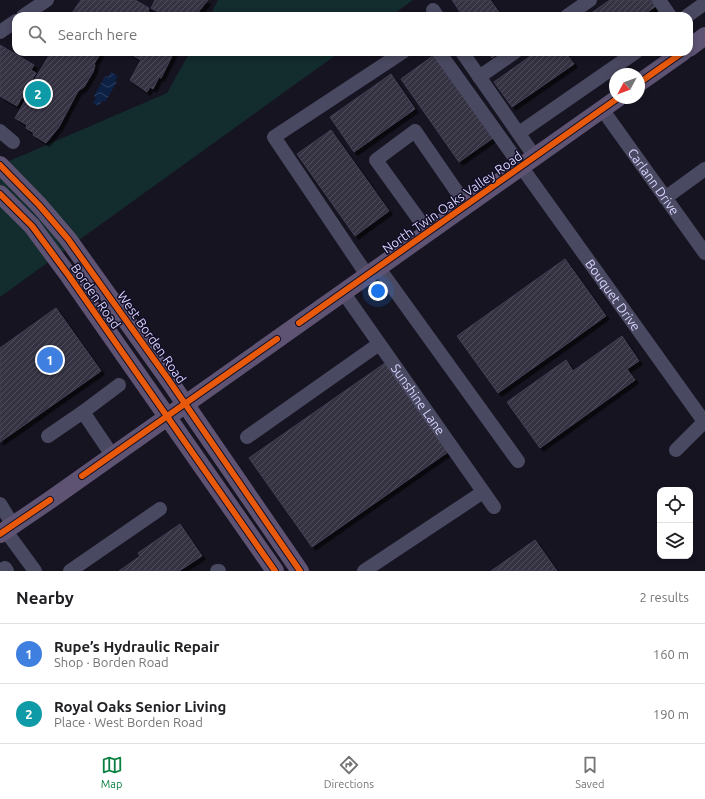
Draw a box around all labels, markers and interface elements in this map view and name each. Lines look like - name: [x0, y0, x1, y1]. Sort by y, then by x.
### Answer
- search box: [12, 12, 693, 56]
- icon: search: [26, 23, 48, 45]
- text: Search here: [58, 26, 137, 43]
- north arrow: [609, 68, 645, 104]
- pin: 2: [25, 79, 51, 109]
- street label: Carlann Drive: [625, 145, 682, 217]
- street label: North Twin Oaks Valley Road: [380, 148, 524, 256]
- street label: Bouquet Drive: [583, 257, 644, 333]
- street label: Borden Road: [68, 261, 124, 331]
- your location: [368, 281, 388, 301]
- street label: West Borden Road: [115, 288, 189, 386]
- pin: 1: [37, 345, 63, 375]
- street label: Sunshine Lane: [389, 361, 448, 437]
- map controls: [657, 487, 693, 559]
- button: locate: [657, 487, 693, 523]
- button: layers: [657, 523, 693, 559]
- text: Nearby: [16, 588, 74, 607]
- text: 2 results: [639, 590, 689, 604]
- text: Rupe’s Hydraulic Repair: [54, 638, 219, 655]
- text: 1: [25, 647, 33, 661]
- text: 160 m: [653, 647, 689, 661]
- text: Shop · Borden Road: [54, 655, 169, 669]
- text: Royal Oaks Senior Living: [54, 698, 226, 715]
- text: 2: [25, 707, 33, 721]
- text: 190 m: [653, 707, 689, 721]
- text: Place · West Borden Road: [54, 715, 203, 729]
- tab: Map: [101, 754, 123, 790]
- tab: Directions: [324, 754, 374, 790]
- tab: Saved: [575, 754, 604, 790]

